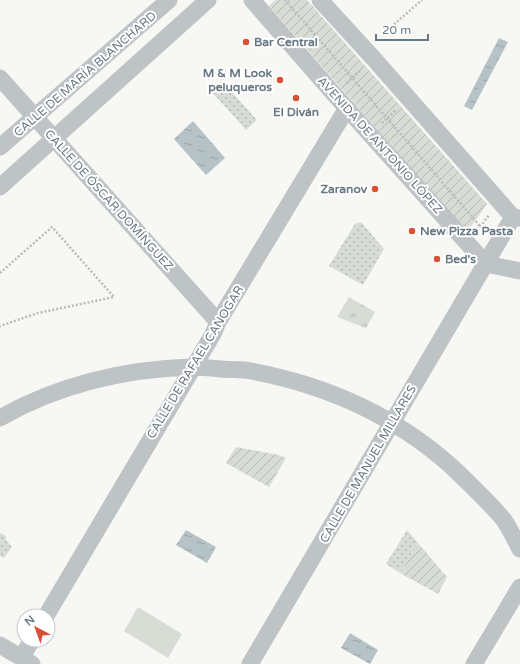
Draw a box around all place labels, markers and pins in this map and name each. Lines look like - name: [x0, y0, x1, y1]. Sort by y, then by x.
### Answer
- place label: Bar Central: [254, 35, 318, 49]
- marker: Bar Central: [241, 37, 251, 47]
- place label: M & M Look peluqueros: [203, 66, 272, 95]
- marker: M & M Look peluqueros: [275, 75, 285, 85]
- marker: El Diván: [291, 93, 301, 103]
- place label: El Diván: [273, 105, 319, 119]
- place label: Zaranov: [320, 182, 368, 196]
- marker: Zaranov: [370, 184, 380, 194]
- place label: New Pizza Pasta: [420, 224, 513, 238]
- marker: New Pizza Pasta: [407, 226, 417, 236]
- place label: Bed's: [445, 252, 476, 266]
- marker: Bed's: [432, 254, 442, 264]

